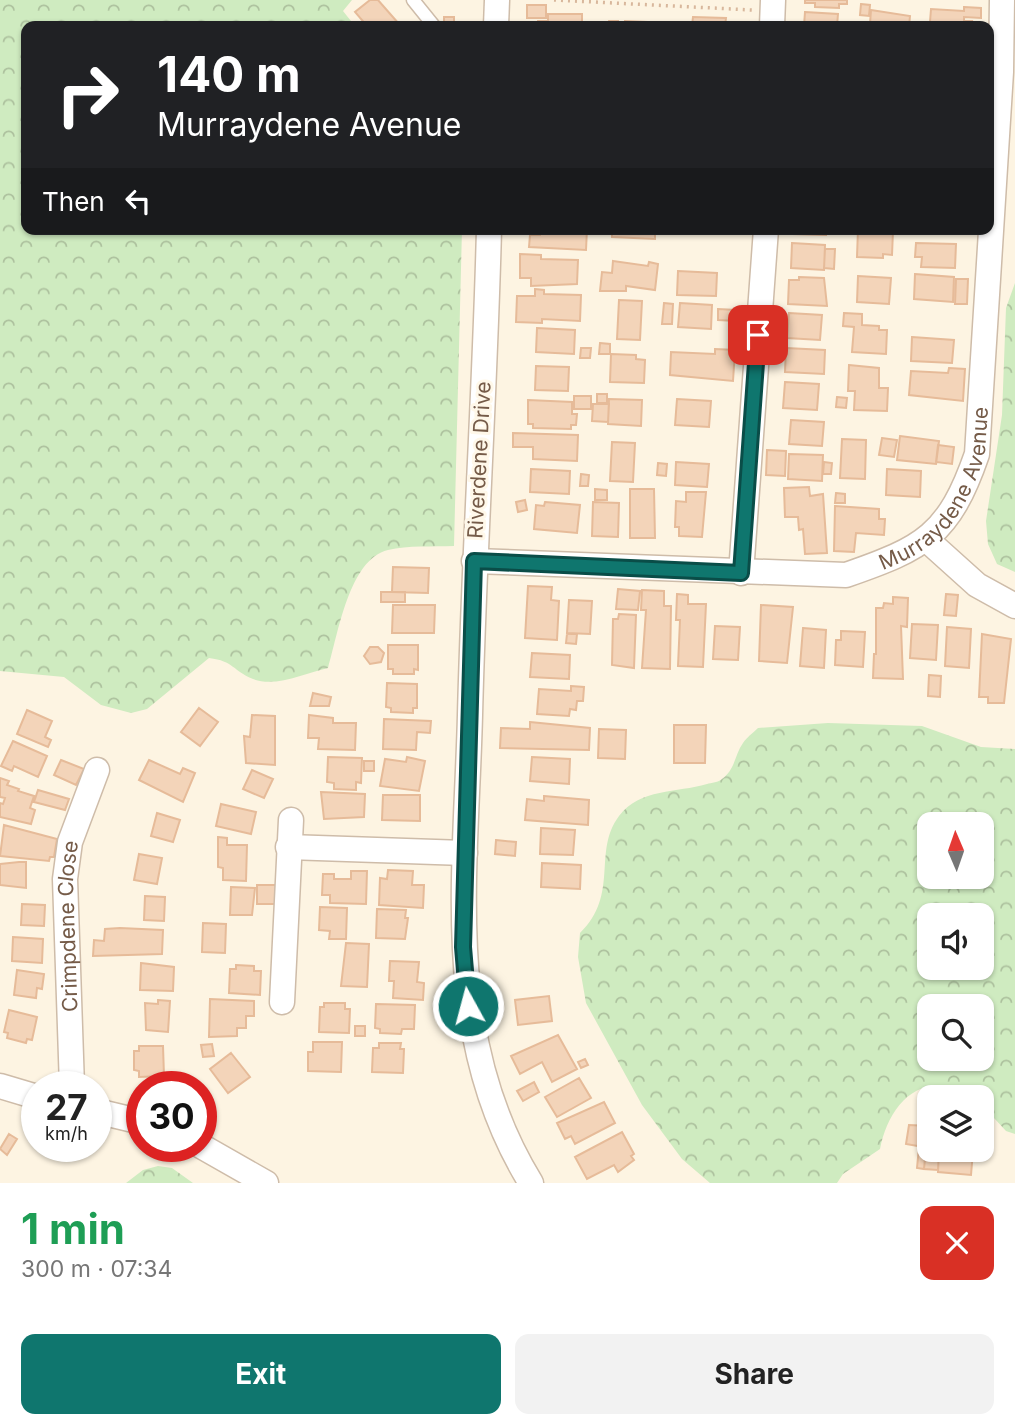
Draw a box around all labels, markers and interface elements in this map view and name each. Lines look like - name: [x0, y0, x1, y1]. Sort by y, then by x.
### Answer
- text: 140 m: [157, 45, 301, 104]
- icon: right: [42, 49, 133, 140]
- text: Murraydene Avenue: [157, 105, 462, 144]
- icon: left: [119, 182, 157, 220]
- text: Then: [42, 186, 105, 217]
- pin: [728, 305, 788, 365]
- icon: arrive: [739, 316, 777, 354]
- street label: Riverdene Drive: [462, 381, 496, 539]
- street label: Murraydene Avenue: [875, 406, 992, 574]
- north arrow: [917, 812, 994, 889]
- map controls: [917, 812, 994, 1162]
- street label: Crimpdene Close: [52, 839, 83, 1012]
- button: sound: [917, 903, 994, 980]
- position arrow: [431, 969, 505, 1043]
- button: search: [917, 994, 994, 1071]
- speed limit sign: 30: [126, 1071, 217, 1162]
- button: layers: [917, 1085, 994, 1162]
- text: 27: [45, 1086, 88, 1128]
- text: km/h: [45, 1123, 88, 1144]
- text: 1 min: [21, 1203, 125, 1254]
- button: close: [920, 1206, 994, 1280]
- text: 300 m · 07:34: [21, 1255, 172, 1283]
- button: Exit: [21, 1334, 501, 1414]
- button: Share: [515, 1334, 994, 1414]

